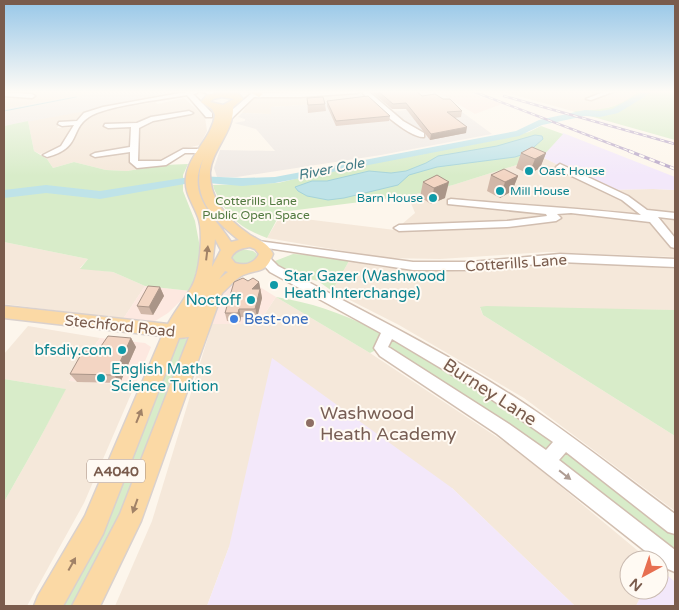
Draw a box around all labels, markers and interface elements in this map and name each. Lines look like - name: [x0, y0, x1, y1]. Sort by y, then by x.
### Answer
- water label: River Cole: [296, 154, 367, 184]
- place label: Oast House: [539, 164, 605, 178]
- marker: Oast House: [523, 165, 535, 177]
- place label: Mill House: [510, 184, 570, 198]
- marker: Mill House: [494, 185, 506, 197]
- place label: Barn House: [357, 191, 423, 205]
- marker: Barn House: [427, 192, 439, 204]
- park label: Cotterills Lane Public Open Space: [202, 194, 310, 222]
- one-way arrow: [203, 244, 211, 260]
- street label: Cotterills Lane: [465, 250, 567, 276]
- place label: Star Gazer (Washwood Heath Interchange): [284, 267, 445, 302]
- marker: Star Gazer (Washwood Heath Interchange): [268, 279, 280, 291]
- place label: Noctoff: [186, 291, 241, 309]
- marker: Noctoff: [245, 294, 257, 306]
- place label: Best-one: [244, 310, 309, 328]
- street label: Stechford Road: [64, 311, 176, 341]
- marker: Best-one: [228, 313, 240, 325]
- place label: bfsdiy.com: [34, 341, 112, 359]
- marker: bfsdiy.com: [116, 344, 128, 356]
- street label: Burney Lane: [439, 354, 541, 430]
- place label: English Maths Science Tuition: [111, 360, 219, 395]
- marker: English Maths Science Tuition: [95, 372, 107, 384]
- place label: Washwood Heath Academy: [320, 402, 457, 445]
- one-way arrow: [135, 409, 143, 423]
- marker: Washwood Heath Academy: [304, 417, 316, 429]
- road number: A4040: [87, 460, 145, 482]
- one-way arrow: [558, 470, 571, 481]
- one-way arrow: [131, 499, 139, 514]
- north arrow: [619, 550, 669, 600]
- one-way arrow: [68, 556, 76, 571]
- text: N: [626, 574, 646, 595]

